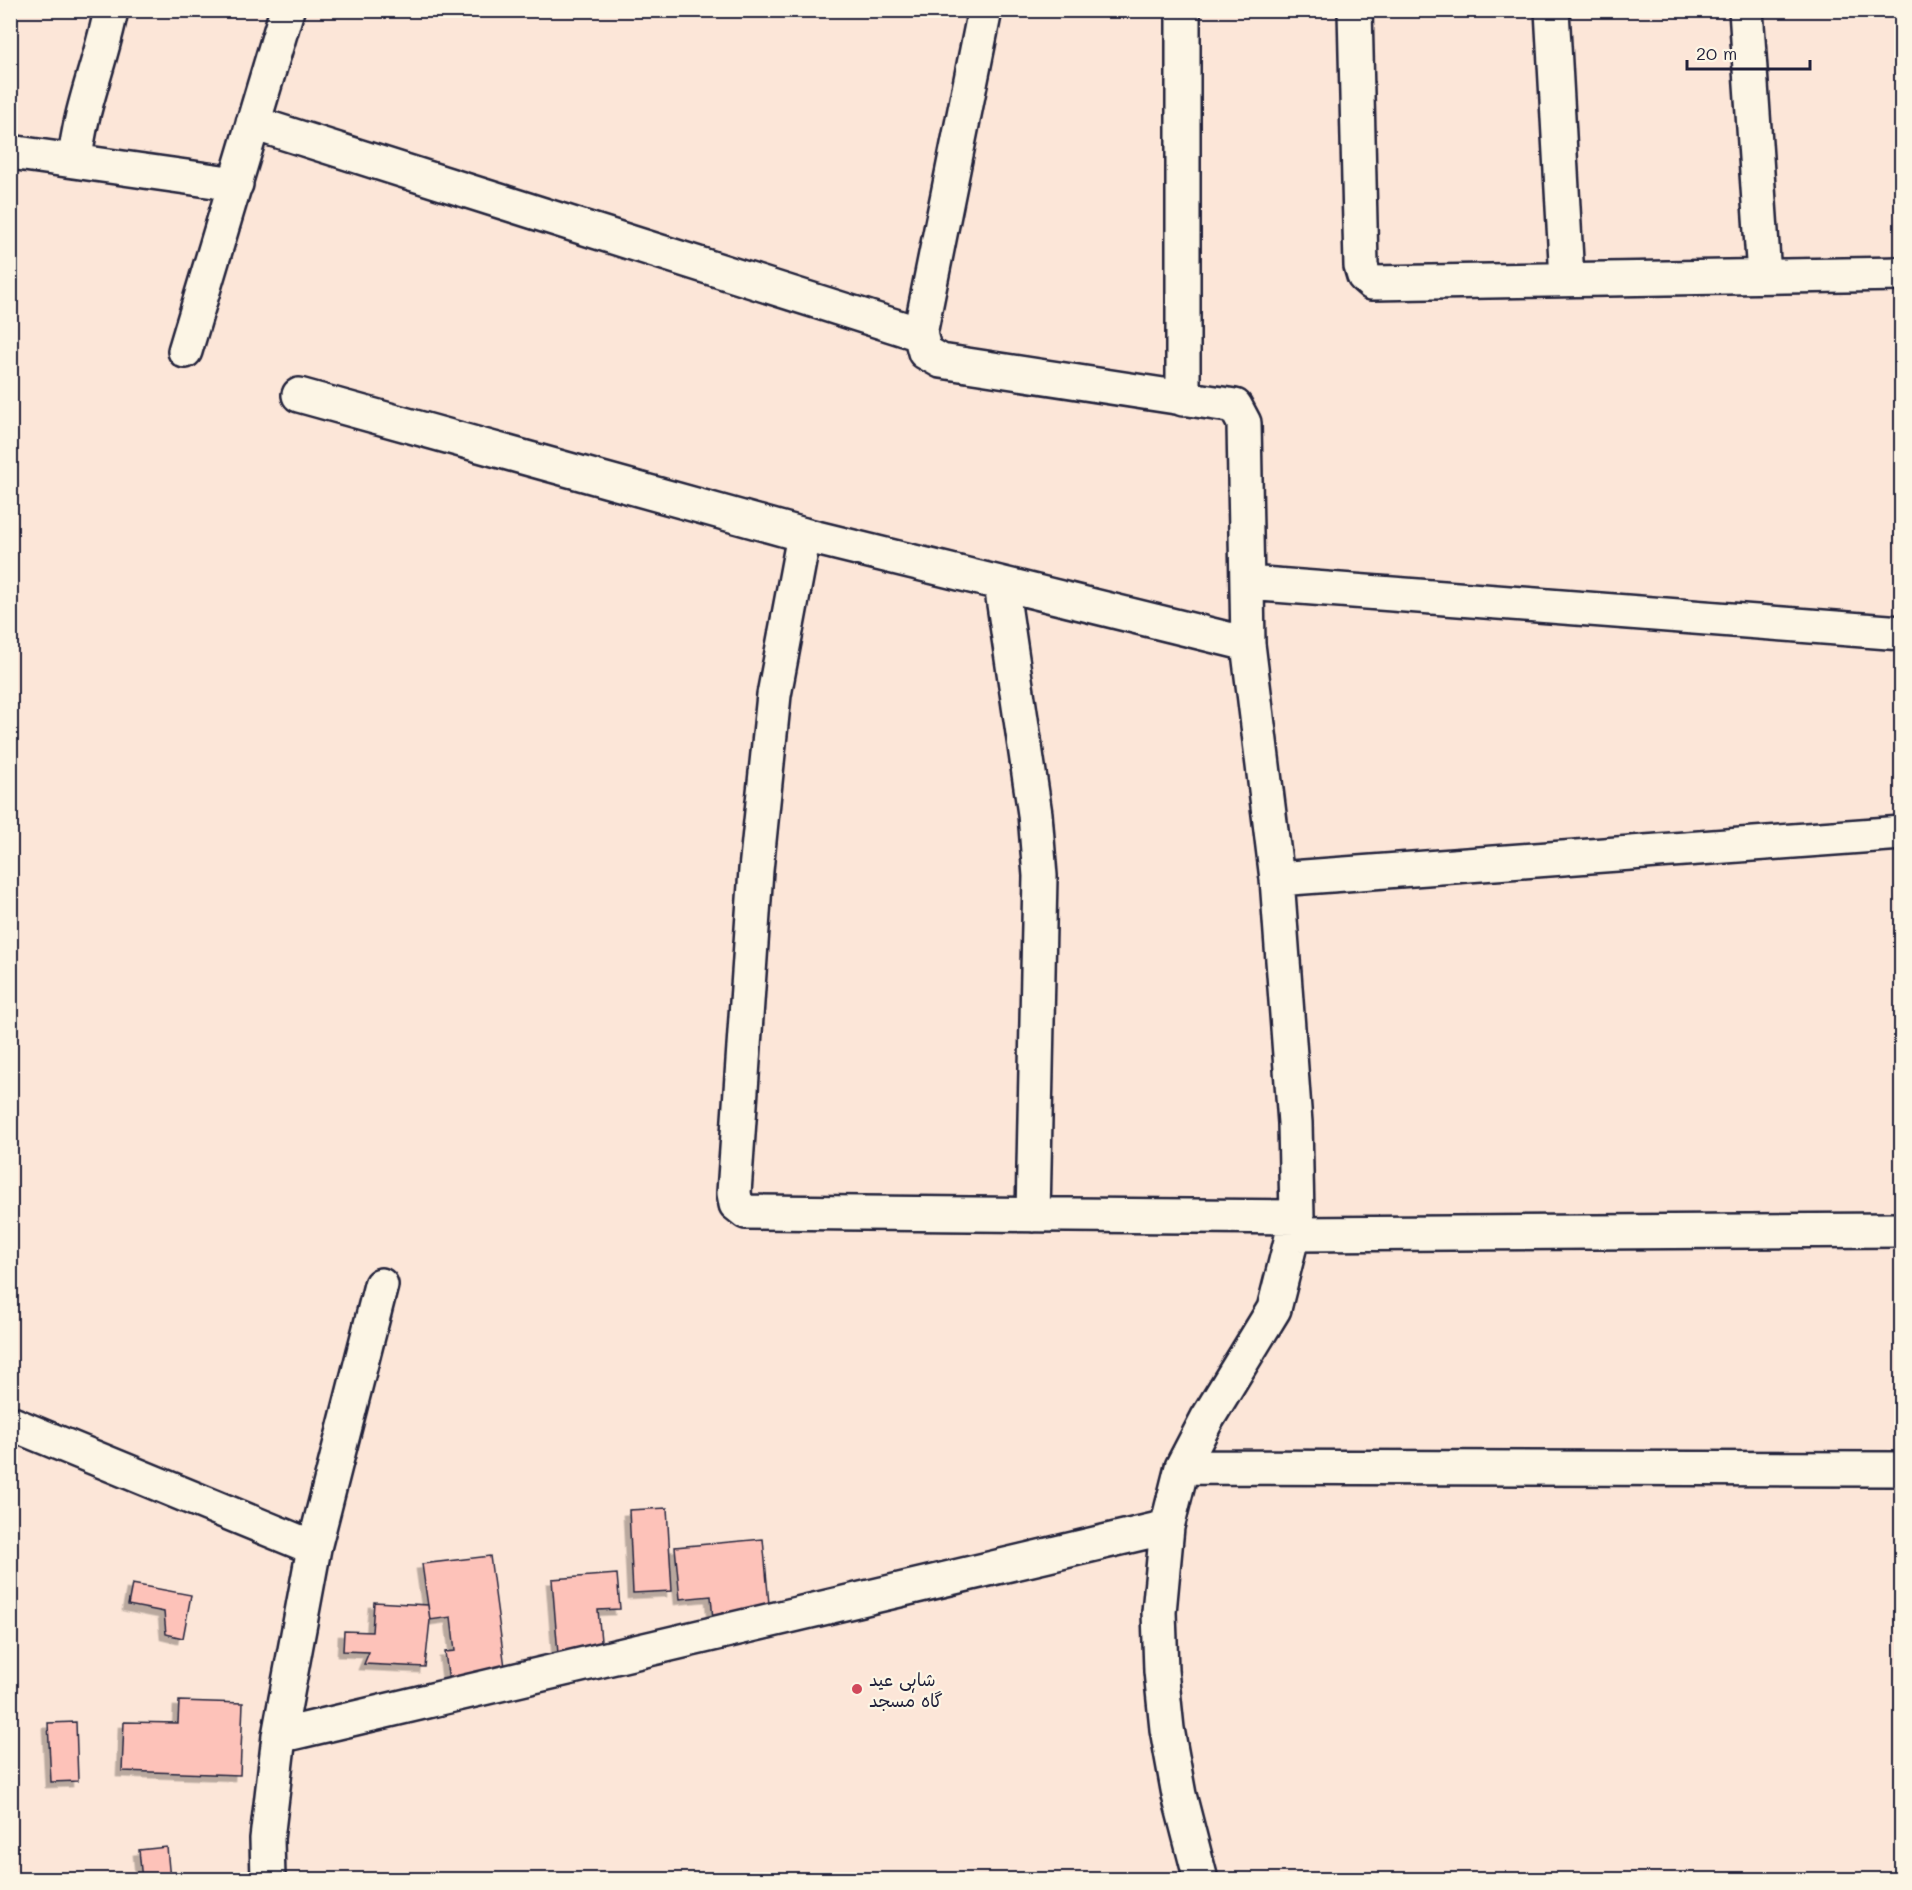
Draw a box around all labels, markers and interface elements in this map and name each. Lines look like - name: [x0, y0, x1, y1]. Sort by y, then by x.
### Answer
- scale bar: [1687, 33, 1810, 71]
- text: 20 m: [1696, 41, 1737, 65]
- place label: شاہی عید گاہ مسجد: [869, 1667, 943, 1712]
- marker: شاہی عید گاہ مسجد: [850, 1682, 864, 1696]

